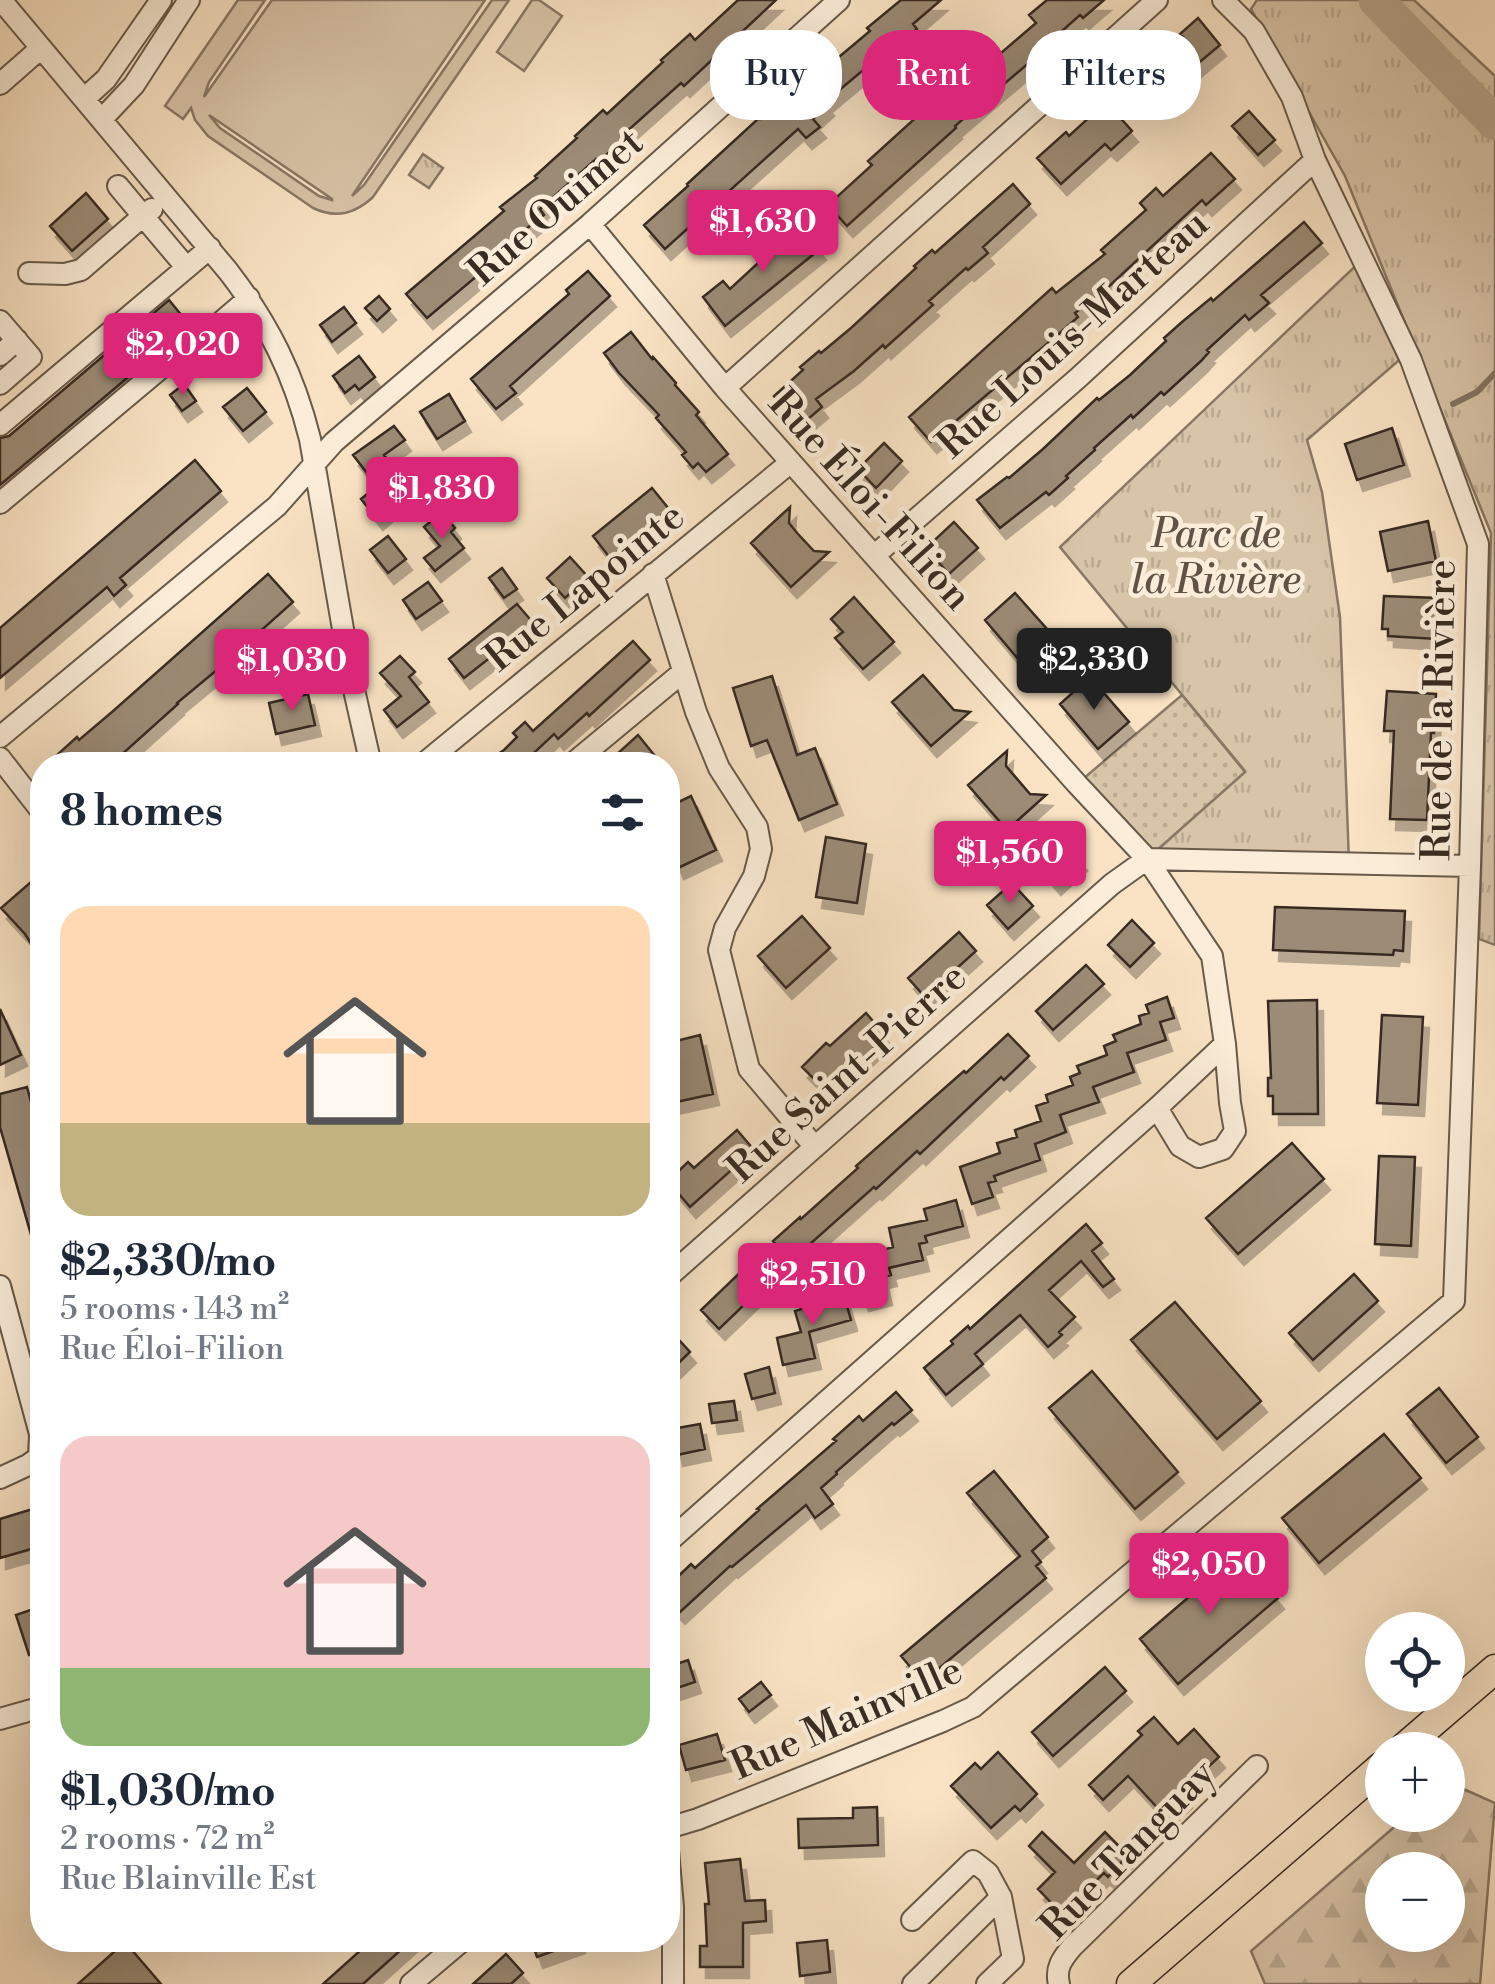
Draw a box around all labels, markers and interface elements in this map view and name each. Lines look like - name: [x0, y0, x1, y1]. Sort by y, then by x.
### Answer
- chip: Buy: [710, 30, 842, 120]
- chip: Rent: [862, 30, 1006, 120]
- chip: Filters: [1026, 30, 1201, 120]
- street label: Rue Ouimet: [459, 118, 654, 297]
- pin: $1,630: [682, 190, 844, 275]
- street label: Rue Louis-Marteau: [927, 199, 1220, 470]
- text: $1,630: [709, 202, 817, 242]
- pin: $2,020: [102, 313, 264, 398]
- text: $2,020: [125, 325, 241, 365]
- street label: Rue Éloi-Filion: [757, 377, 984, 621]
- pin: $1,830: [361, 457, 523, 542]
- text: $1,830: [388, 469, 496, 509]
- street label: Rue Lapointe: [475, 492, 695, 683]
- park label: Parc de la Rivière: [1131, 510, 1301, 606]
- street label: Rue de la Rivière: [1412, 559, 1468, 861]
- pin: $2,330: [1013, 628, 1175, 713]
- pin: $1,030: [211, 629, 373, 714]
- text: $2,330: [1039, 640, 1149, 680]
- text: $1,030: [237, 641, 347, 681]
- icon: filters: [595, 785, 650, 840]
- text: 8 homes: [60, 786, 223, 839]
- pin: $1,560: [929, 821, 1091, 906]
- text: $1,560: [956, 833, 1064, 873]
- street label: Rue Saint-Pierre: [717, 953, 977, 1194]
- icon: home: [265, 971, 445, 1151]
- text: $2,330/mo: [60, 1236, 276, 1289]
- pin: $2,510: [732, 1243, 894, 1328]
- text: $2,510: [760, 1255, 866, 1295]
- text: 5 rooms · 143 m²: [60, 1289, 289, 1329]
- text: Rue Éloi-Filion: [60, 1329, 284, 1369]
- icon: home: [265, 1501, 445, 1681]
- pin: $2,050: [1128, 1533, 1290, 1618]
- text: $2,050: [1151, 1545, 1267, 1585]
- map controls: [1365, 1612, 1465, 1952]
- button: locate: [1365, 1612, 1465, 1712]
- street label: Rue Mainville: [723, 1646, 970, 1792]
- button: +: [1365, 1732, 1465, 1832]
- street label: Rue Tanguay: [1030, 1749, 1228, 1952]
- text: $1,030/mo: [60, 1766, 276, 1819]
- text: 2 rooms · 72 m²: [60, 1819, 275, 1859]
- button: −: [1365, 1852, 1465, 1952]
- text: Rue Blainville Est: [60, 1859, 317, 1899]

